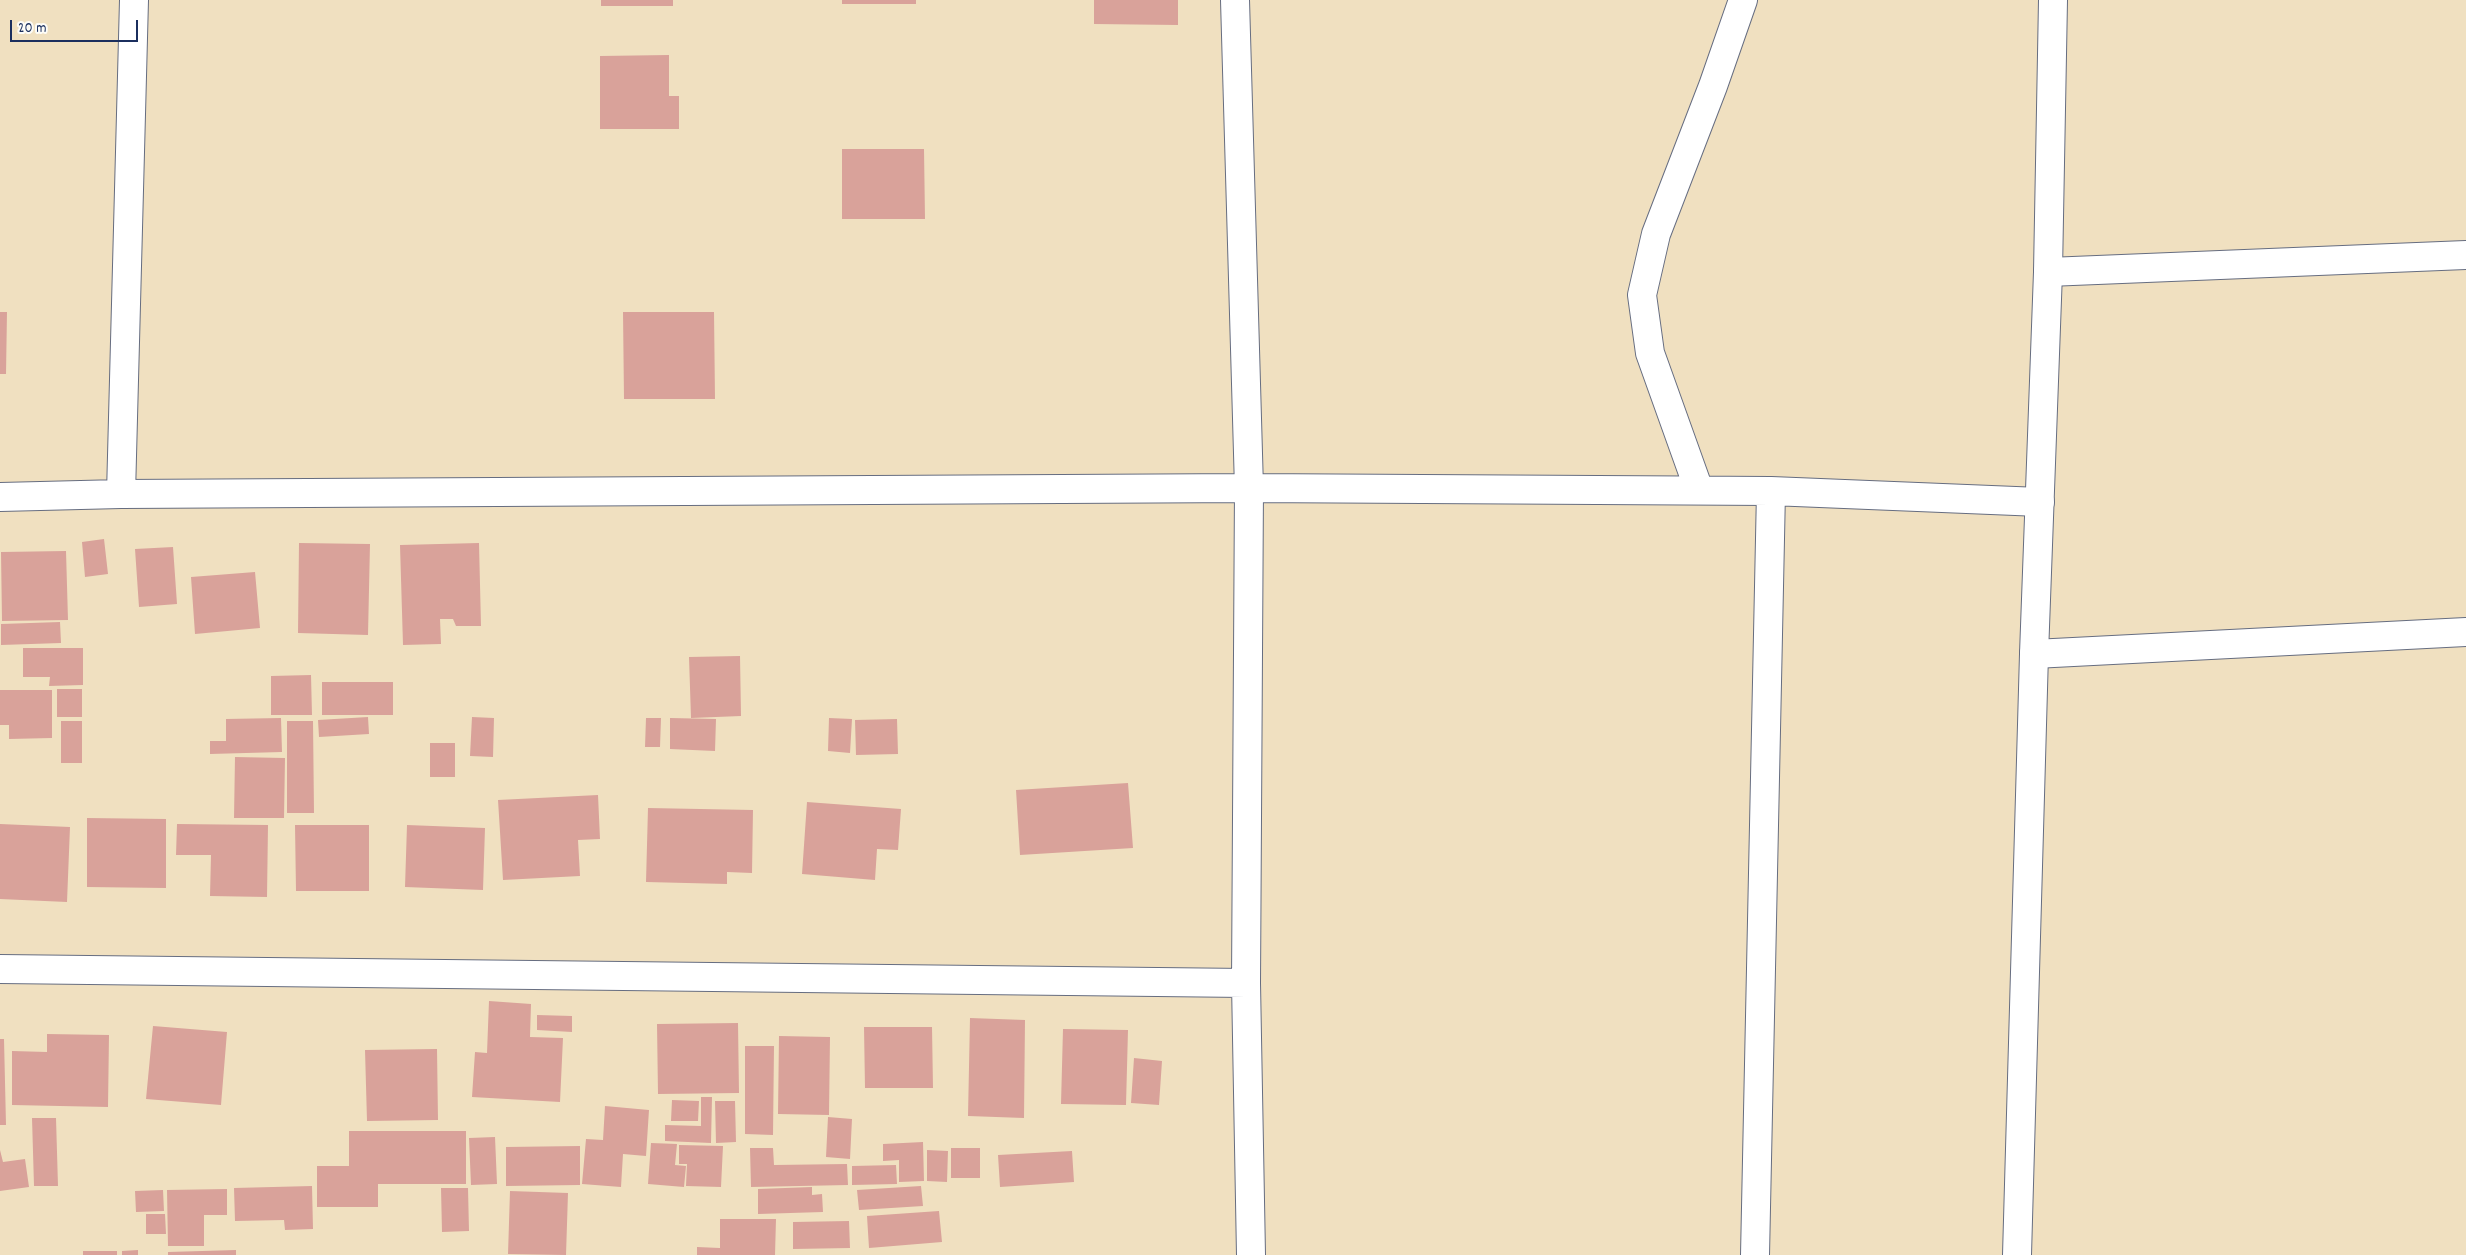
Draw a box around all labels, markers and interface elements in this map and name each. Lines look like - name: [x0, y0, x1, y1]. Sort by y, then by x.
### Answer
- scale bar: [12, 10, 140, 42]
- text: 20 m: [18, 18, 46, 40]

